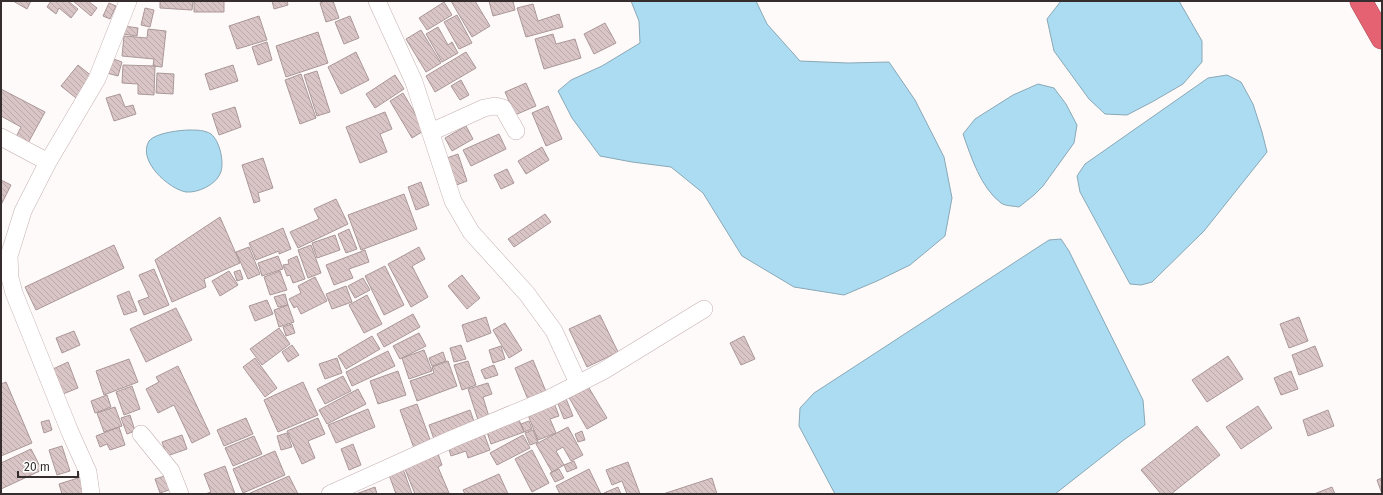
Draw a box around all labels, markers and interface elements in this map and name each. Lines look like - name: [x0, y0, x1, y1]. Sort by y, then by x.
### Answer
- scale bar: [18, 453, 78, 479]
- text: 20 m: [24, 460, 50, 474]

